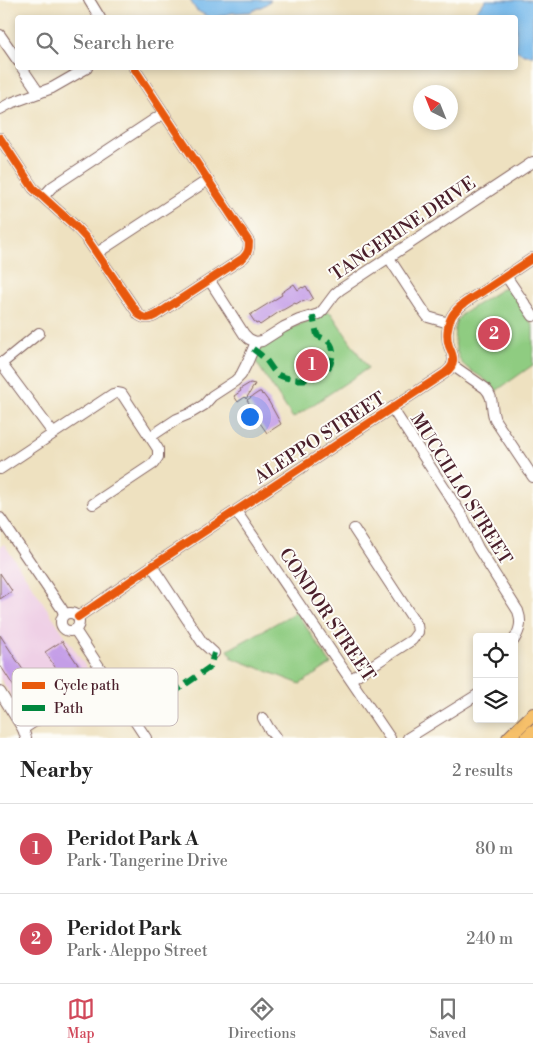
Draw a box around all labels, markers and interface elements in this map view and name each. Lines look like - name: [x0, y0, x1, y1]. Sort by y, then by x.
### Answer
- search box: [15, 15, 518, 70]
- icon: search: [33, 29, 61, 57]
- text: Search here: [73, 31, 174, 55]
- north arrow: [413, 85, 458, 130]
- street label: TANGERINE DRIVE: [326, 172, 480, 286]
- pin: 2: [478, 315, 510, 353]
- pin: 1: [296, 346, 328, 384]
- street label: ALEPPO STREET: [249, 387, 390, 490]
- your location: [237, 404, 263, 430]
- street label: MUCCILLO STREET: [405, 409, 517, 569]
- street label: CONDOR STREET: [274, 544, 380, 686]
- map controls: [473, 633, 518, 723]
- button: locate: [473, 633, 518, 678]
- legend: [12, 668, 178, 726]
- text: Cycle path: [54, 677, 120, 695]
- button: layers: [473, 678, 518, 723]
- text: Path: [54, 700, 84, 718]
- text: Nearby: [20, 758, 93, 784]
- text: 2 results: [452, 761, 513, 781]
- text: Peridot Park A: [67, 827, 198, 851]
- text: 1: [32, 839, 40, 859]
- text: 80 m: [475, 839, 513, 859]
- text: Park · Tangerine Drive: [67, 851, 228, 871]
- text: Peridot Park: [67, 917, 182, 941]
- text: 2: [31, 929, 41, 949]
- text: 240 m: [466, 929, 513, 949]
- text: Park · Aleppo Street: [67, 941, 208, 961]
- tab: Map: [67, 995, 95, 1043]
- tab: Directions: [228, 995, 296, 1043]
- tab: Saved: [429, 995, 466, 1043]

